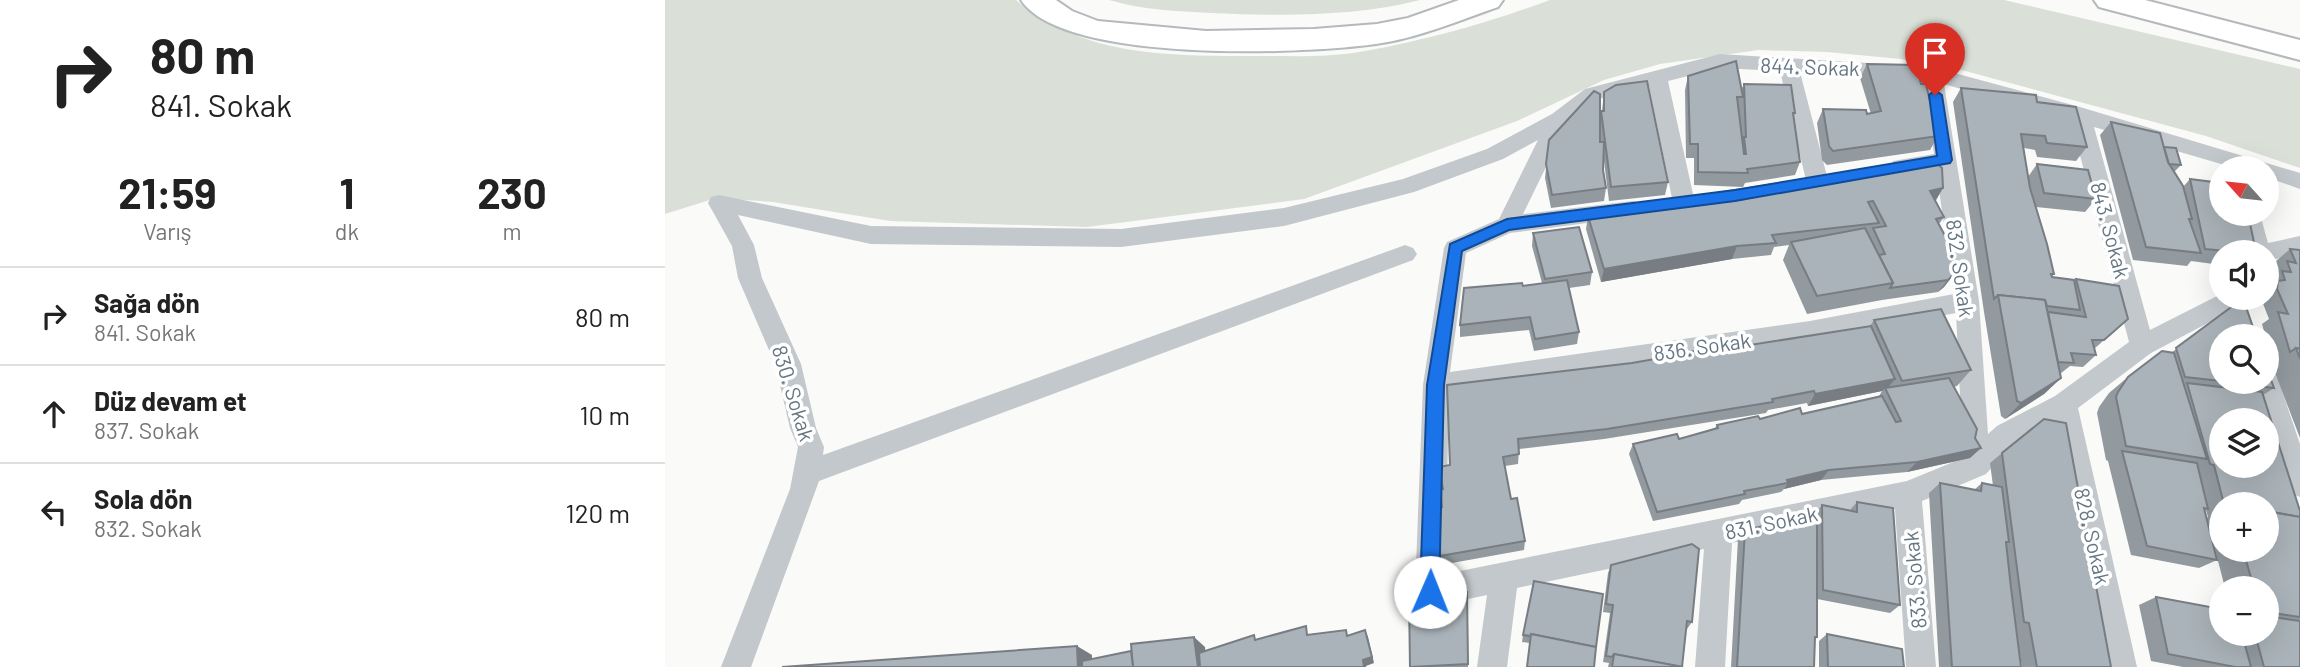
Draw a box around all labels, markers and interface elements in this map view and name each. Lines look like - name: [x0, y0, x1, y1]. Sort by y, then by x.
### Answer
- pin: [1905, 23, 1965, 95]
- text: 80 m: [150, 25, 255, 84]
- icon: right: [35, 28, 126, 119]
- icon: arrive: [1916, 34, 1954, 72]
- street label: 844. Sokak: [1760, 52, 1860, 80]
- text: 841. Sokak: [150, 85, 292, 123]
- north arrow: [2209, 156, 2279, 226]
- map controls: [2209, 156, 2279, 646]
- text: 21:59: [118, 167, 217, 217]
- text: 1: [339, 167, 354, 217]
- text: 230: [477, 167, 547, 217]
- street label: 843. Sokak: [2086, 179, 2136, 281]
- text: Varış: [143, 217, 192, 245]
- text: dk: [335, 217, 359, 245]
- text: m: [502, 217, 521, 245]
- street label: 832. Sokak: [1942, 218, 1980, 318]
- button: sound: [2209, 240, 2279, 310]
- text: Sağa dön: [94, 287, 200, 318]
- icon: right: [35, 297, 73, 335]
- text: 80 m: [575, 301, 630, 332]
- text: 841. Sokak: [94, 318, 196, 346]
- button: search: [2209, 324, 2279, 394]
- street label: 836. Sokak: [1652, 327, 1752, 365]
- street label: 830. Sokak: [768, 342, 820, 444]
- text: Düz devam et: [94, 385, 247, 416]
- icon: ahead: [35, 395, 73, 433]
- text: 10 m: [580, 399, 630, 430]
- button: layers: [2209, 408, 2279, 478]
- text: 837. Sokak: [94, 416, 199, 444]
- text: Sola dön: [94, 483, 192, 514]
- street label: 828. Sokak: [2070, 485, 2116, 587]
- button: +: [2209, 492, 2279, 562]
- icon: left: [35, 493, 73, 531]
- text: 120 m: [566, 497, 630, 528]
- street label: 831. Sokak: [1722, 500, 1820, 544]
- text: 832. Sokak: [94, 514, 202, 542]
- street label: 833. Sokak: [1897, 530, 1931, 630]
- position arrow: [1393, 555, 1467, 629]
- button: −: [2209, 576, 2279, 646]

